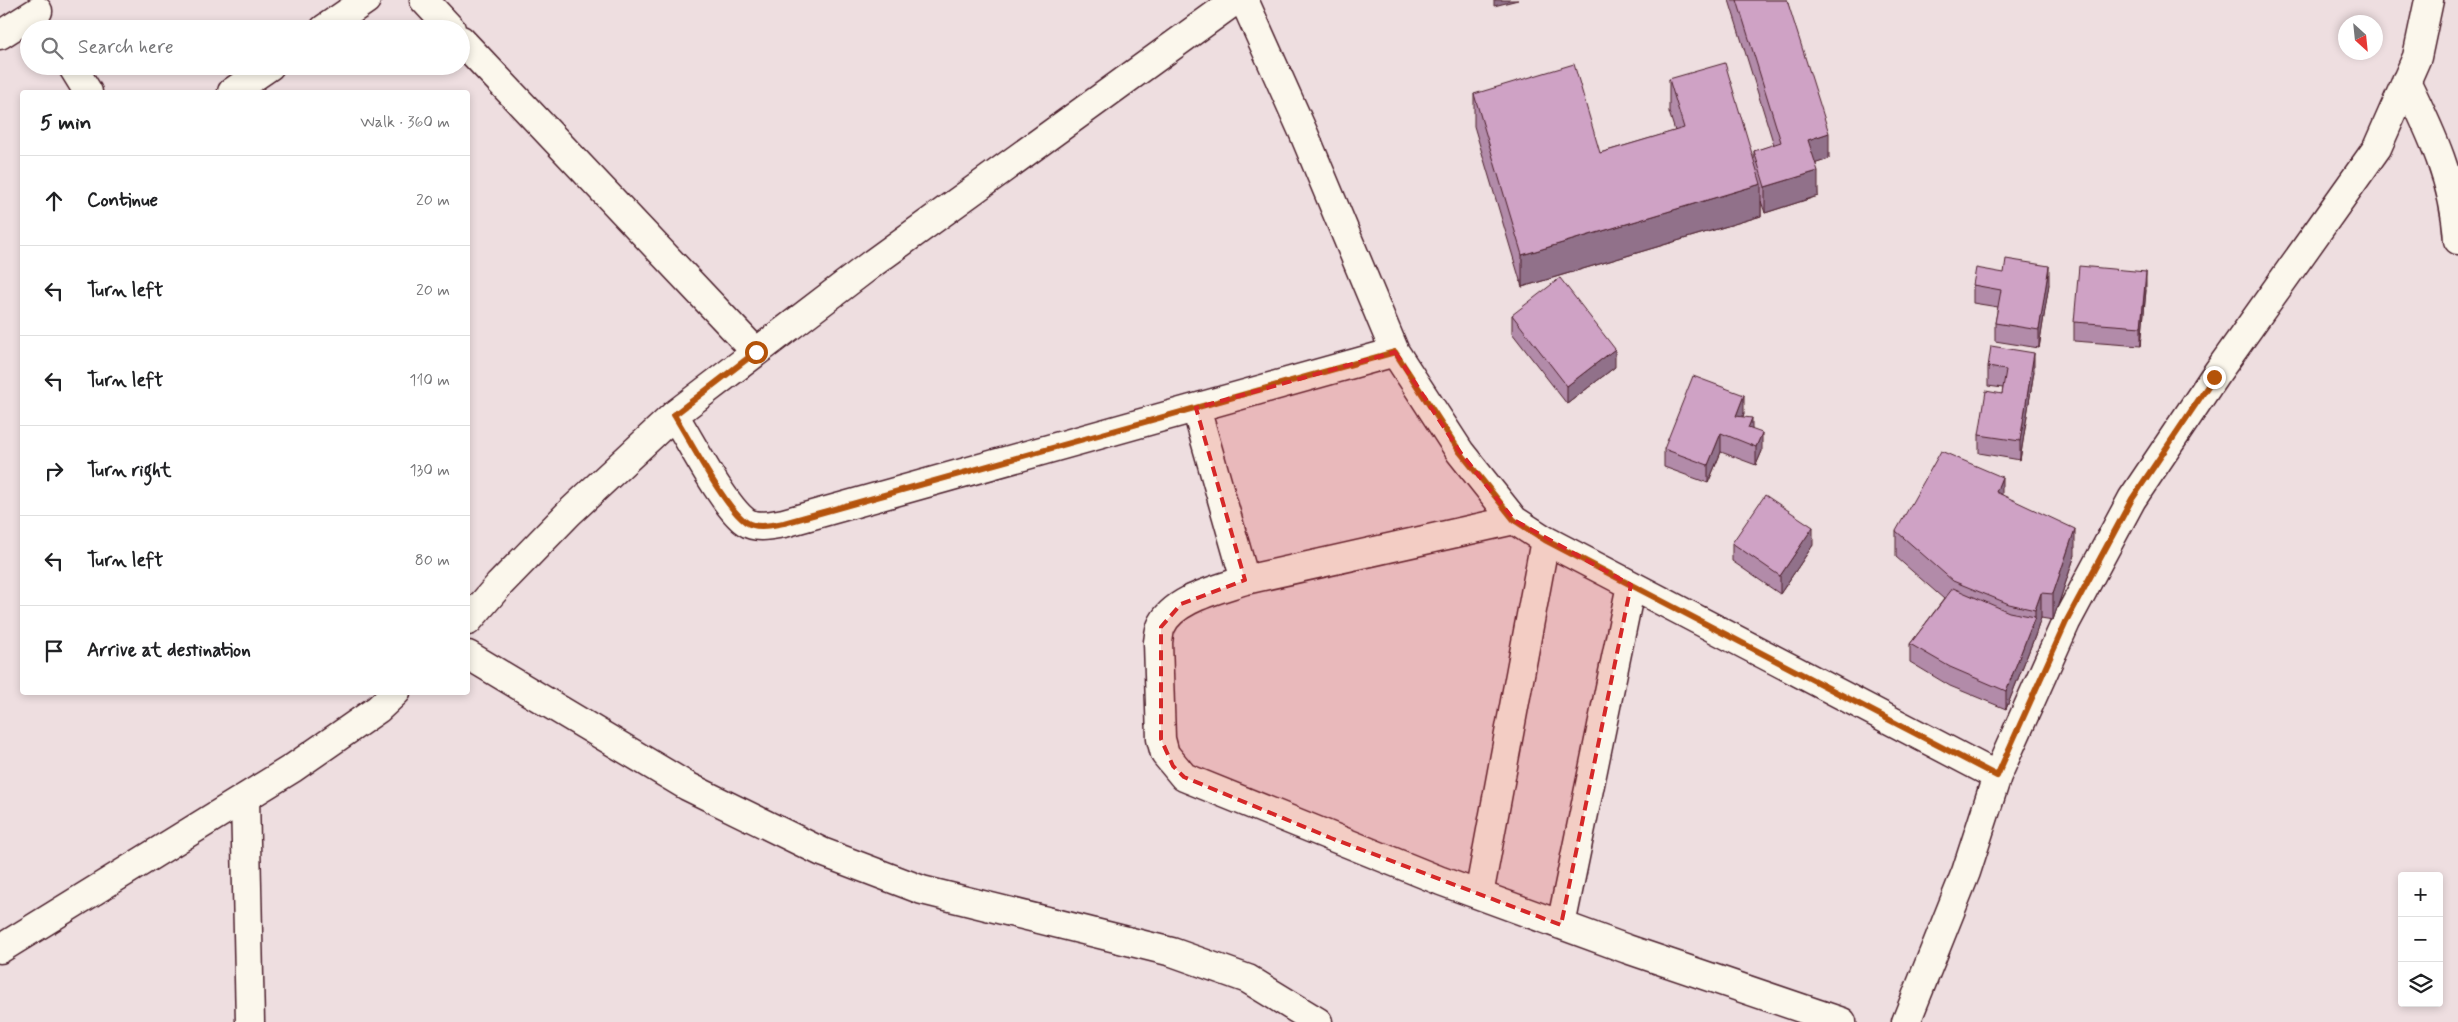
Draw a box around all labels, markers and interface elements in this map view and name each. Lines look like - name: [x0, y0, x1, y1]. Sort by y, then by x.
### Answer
- north arrow: [2338, 15, 2383, 60]
- search box: [20, 20, 470, 75]
- icon: search: [38, 34, 66, 62]
- text: Search here: [78, 35, 174, 60]
- text: 5 min: [40, 109, 92, 137]
- text: Walk · 360 m: [360, 112, 450, 133]
- icon: ahead: [40, 187, 68, 215]
- text: Continue: [87, 188, 158, 213]
- text: 20 m: [416, 190, 450, 211]
- icon: left: [40, 277, 68, 305]
- text: Turn left: [87, 278, 163, 303]
- text: 20 m: [416, 280, 450, 301]
- route start: [745, 341, 768, 364]
- route end: [2203, 366, 2226, 389]
- icon: left: [40, 367, 68, 395]
- text: Turn left: [87, 368, 163, 393]
- text: 110 m: [409, 370, 450, 391]
- icon: right: [40, 457, 68, 485]
- text: Turn right: [87, 458, 171, 483]
- text: 130 m: [409, 460, 450, 481]
- icon: left: [40, 547, 68, 575]
- text: Turn left: [87, 548, 163, 573]
- text: 80 m: [415, 550, 450, 571]
- icon: arrive: [40, 637, 68, 665]
- text: Arrive at destination: [87, 638, 251, 663]
- map controls: [2398, 872, 2443, 1007]
- button: +: [2398, 872, 2443, 917]
- button: −: [2398, 917, 2443, 962]
- button: layers: [2398, 962, 2443, 1007]

